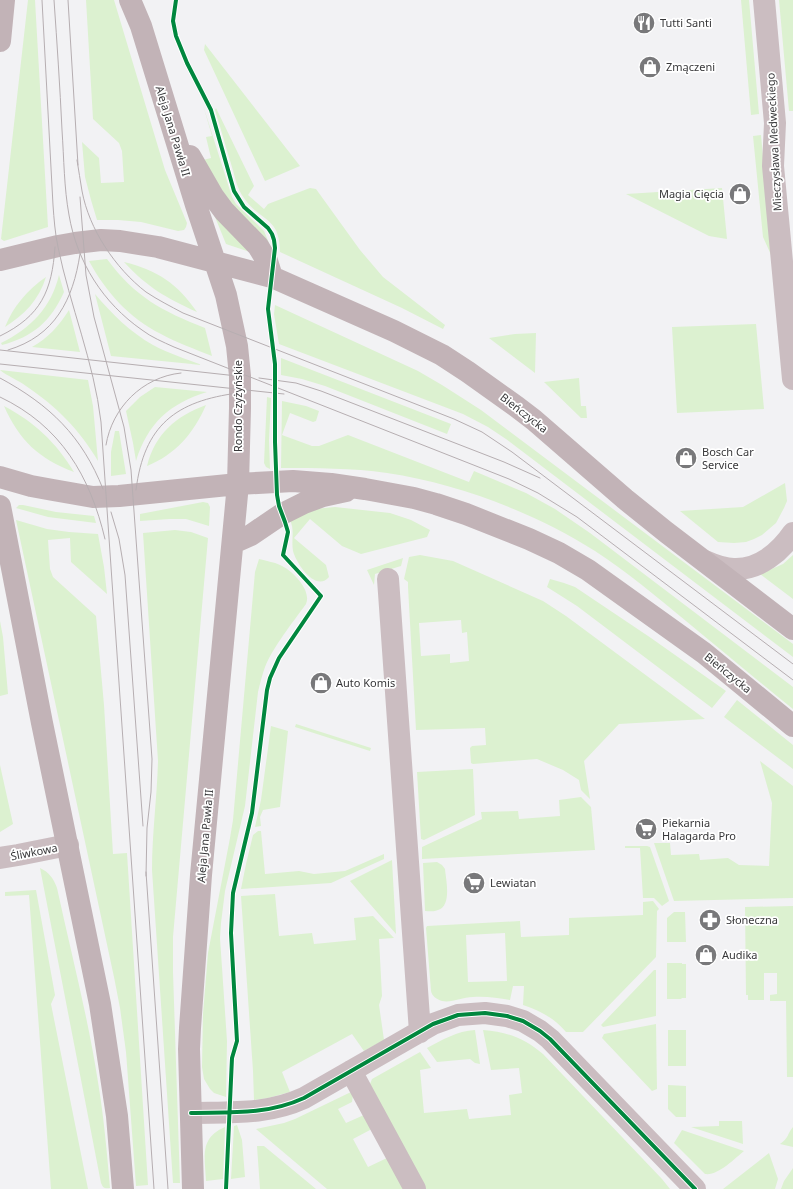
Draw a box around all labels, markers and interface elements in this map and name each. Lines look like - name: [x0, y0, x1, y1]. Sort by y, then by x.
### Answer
- restaurant icon: Tutti Santi: [631, 10, 657, 36]
- place label: Tutti Santi: [660, 15, 712, 30]
- shop icon: Zmączeni: [637, 54, 663, 80]
- place label: Zmączeni: [666, 59, 715, 74]
- street label: Mieczysława Medweckiego: [762, 72, 785, 212]
- street label: Aleja Jana Pawła II: [153, 84, 194, 178]
- shop icon: Magia Cięcia: [727, 181, 753, 207]
- place label: Magia Cięcia: [659, 186, 724, 201]
- street label: Rondo Czyżyńskie: [230, 360, 245, 452]
- street label: Bieńczycka: [497, 389, 551, 436]
- place label: Bosch Car Service: [702, 444, 754, 472]
- shop icon: Bosch Car Service: [673, 445, 699, 471]
- street label: Bieńczycka: [702, 649, 755, 696]
- shop icon: Auto Komis: [308, 670, 334, 696]
- place label: Auto Komis: [336, 675, 395, 690]
- street label: Aleja Jana Pawła II: [193, 788, 216, 883]
- place label: Piekarnia Halagarda Pro: [662, 815, 736, 843]
- supermarket icon: Piekarnia Halagarda Pro: [633, 816, 659, 842]
- street label: Śliwkowa: [9, 840, 59, 863]
- supermarket icon: Lewiatan: [461, 870, 487, 896]
- place label: Lewiatan: [490, 875, 536, 890]
- pharmacy icon: Słoneczna: [697, 907, 723, 933]
- place label: Słoneczna: [726, 912, 778, 927]
- shop icon: Audika: [693, 942, 719, 968]
- place label: Audika: [722, 947, 757, 962]

